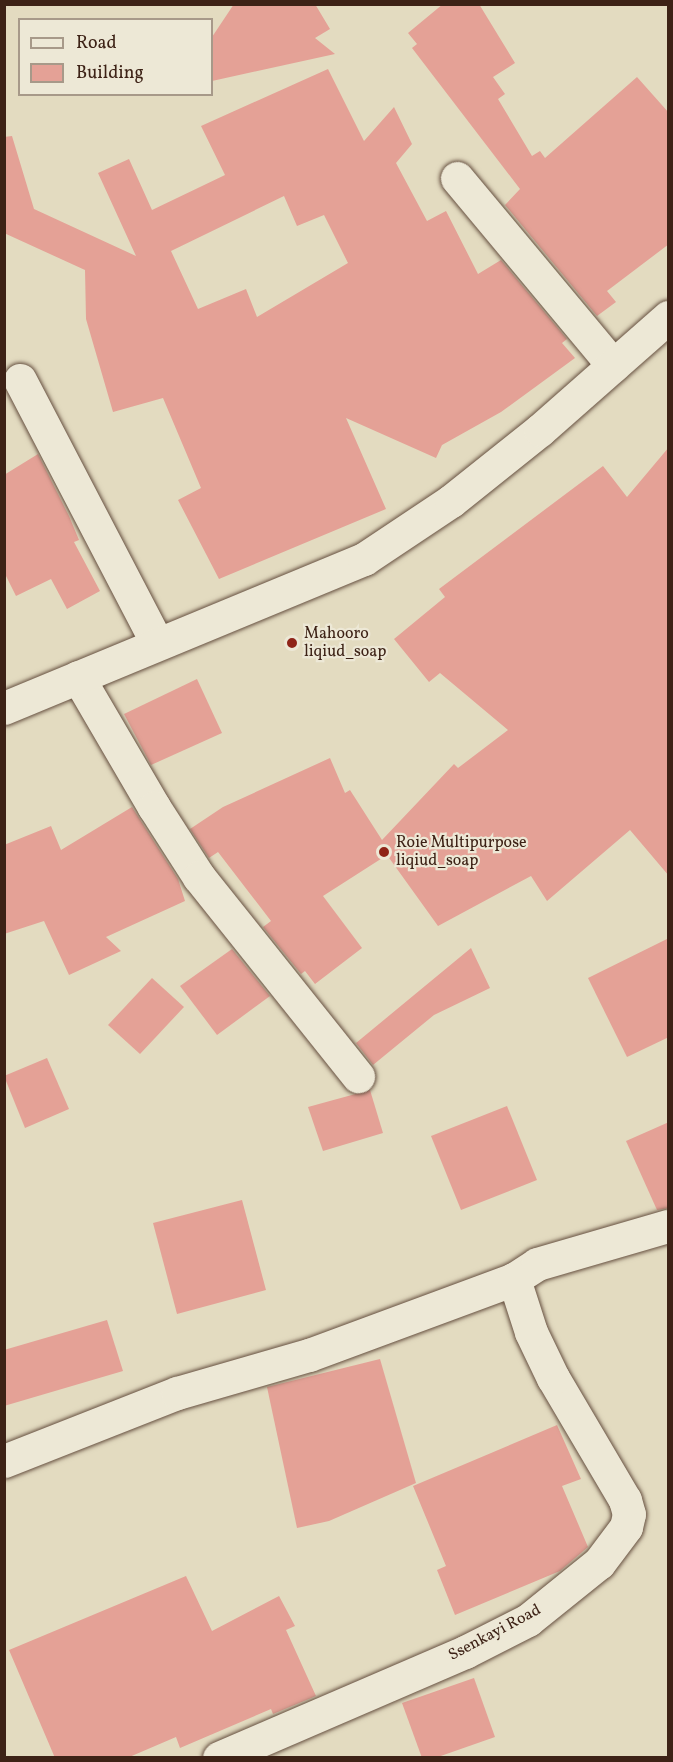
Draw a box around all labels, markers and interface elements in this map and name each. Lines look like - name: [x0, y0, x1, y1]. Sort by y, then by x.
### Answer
- legend: [18, 18, 213, 96]
- text: Road: [76, 31, 117, 56]
- text: Building: [76, 61, 144, 86]
- place label: Mahooro liqiud_soap: [304, 624, 386, 662]
- marker: Mahooro liqiud_soap: [285, 636, 299, 650]
- place label: Roie Multipurpose liqiud_soap: [396, 833, 527, 871]
- marker: Roie Multipurpose liqiud_soap: [377, 845, 391, 859]
- street label: Ssenkayi Road: [446, 1601, 544, 1665]

